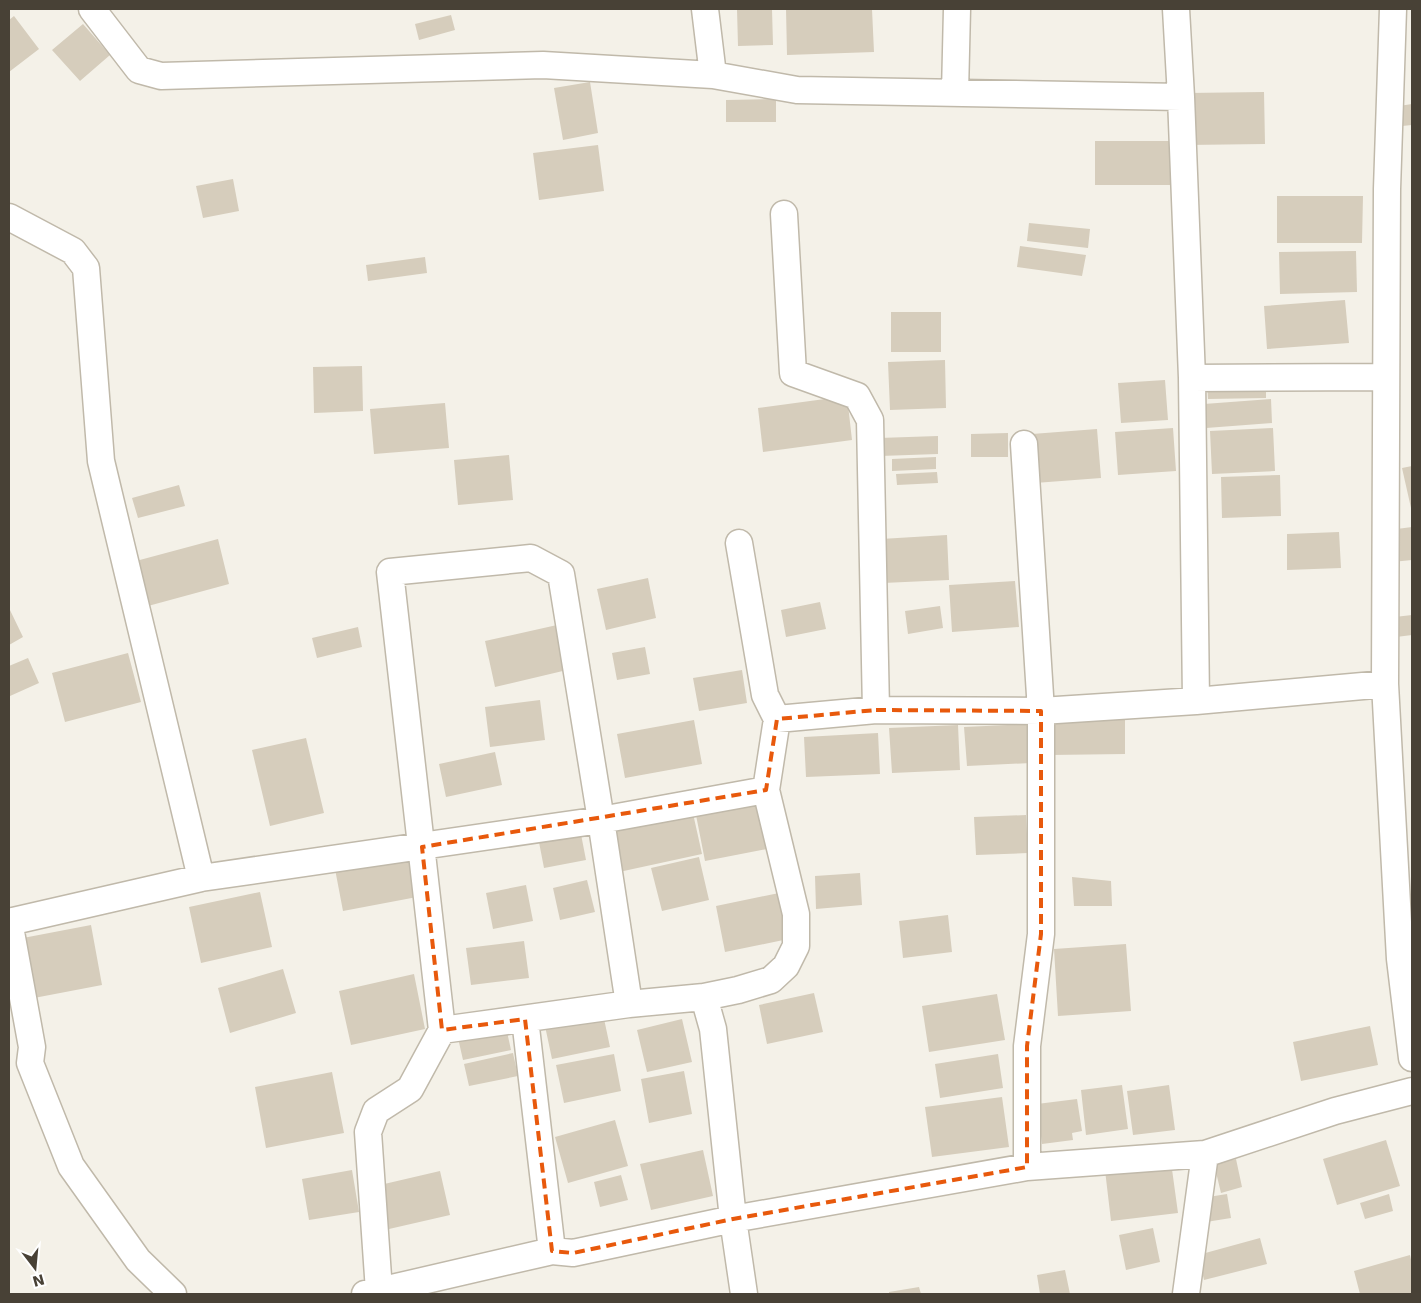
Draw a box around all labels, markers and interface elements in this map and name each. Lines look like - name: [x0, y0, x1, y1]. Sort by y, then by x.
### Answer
- north arrow: [10, 1243, 60, 1293]
- text: N: [31, 1271, 46, 1290]

